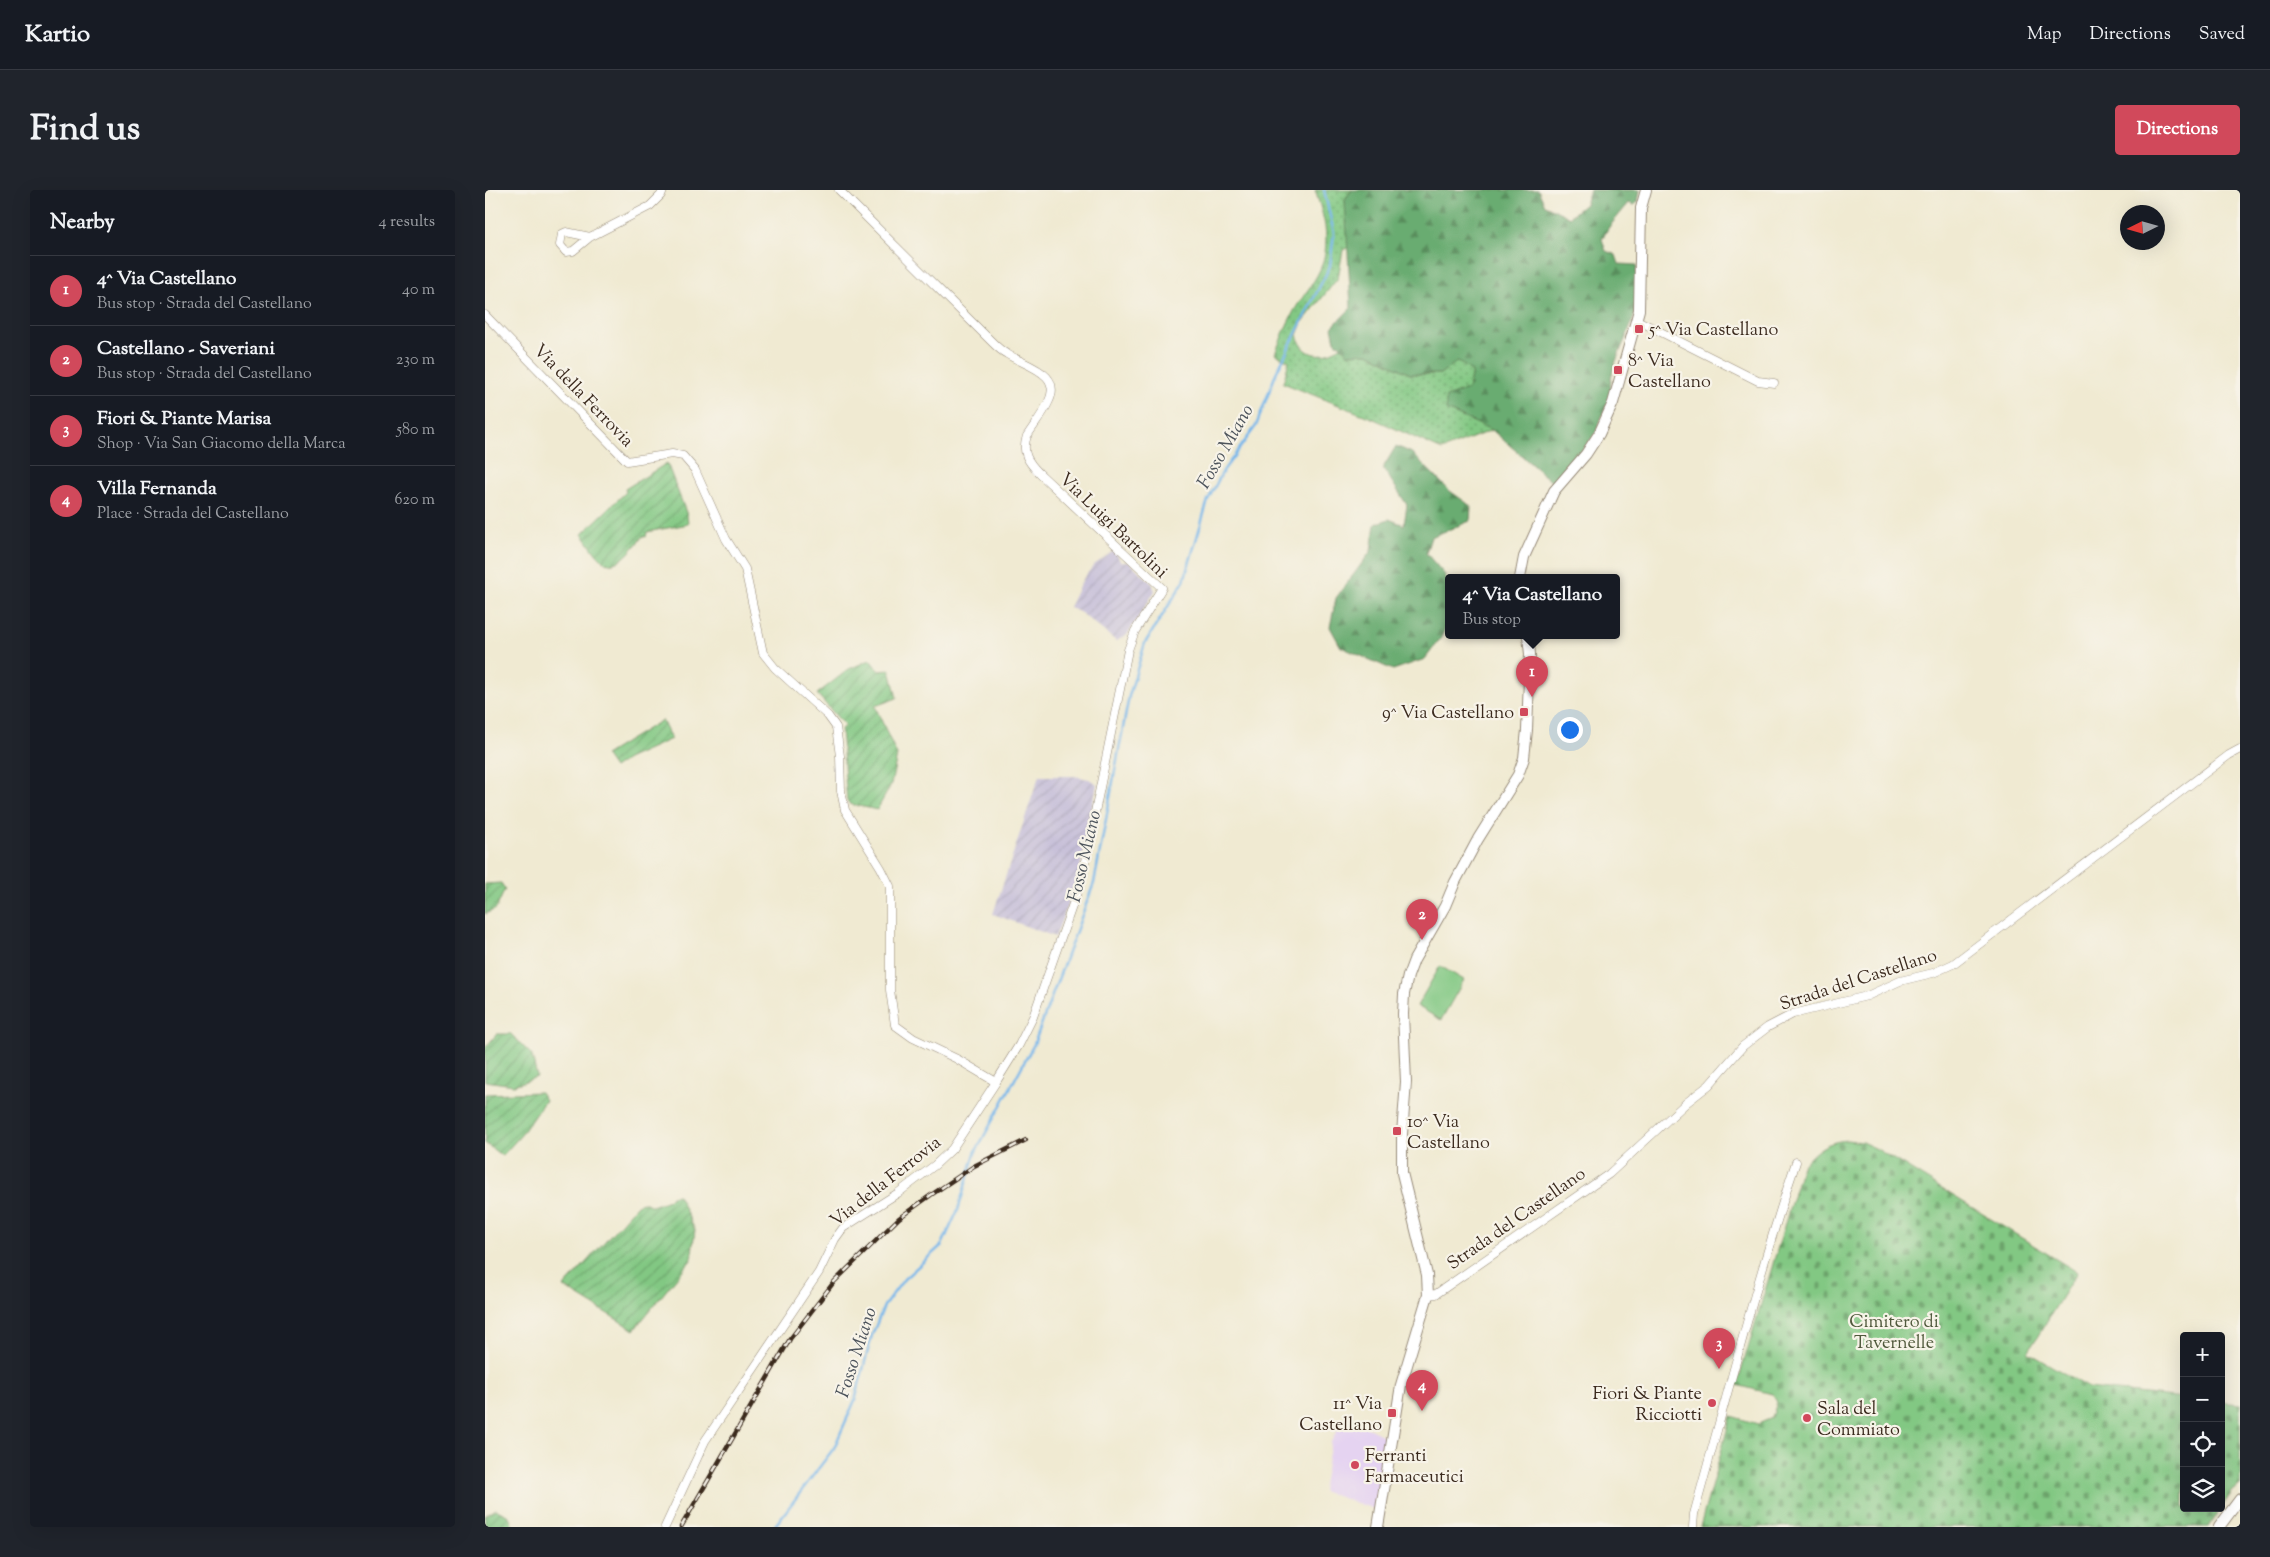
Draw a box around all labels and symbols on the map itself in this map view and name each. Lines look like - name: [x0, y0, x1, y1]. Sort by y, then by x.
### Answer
- north arrow: [2120, 205, 2165, 250]
- place label: 5^ Via Castellano: [1648, 318, 1779, 344]
- marker: 5^ Via Castellano: [1633, 323, 1645, 335]
- street label: Via della Ferrovia: [526, 339, 639, 454]
- place label: 8^ Via Castellano: [1628, 349, 1711, 396]
- marker: 8^ Via Castellano: [1612, 364, 1624, 376]
- water label: Fosso Miano: [1191, 400, 1261, 495]
- street label: Via Luigi Bartolini: [1052, 468, 1173, 585]
- pin: 1: [1516, 656, 1548, 697]
- place label: 9^ Via Castellano: [1382, 701, 1514, 727]
- marker: 9^ Via Castellano: [1518, 706, 1530, 718]
- your location: [1557, 717, 1583, 743]
- water label: Fosso Miano: [1062, 808, 1109, 905]
- pin: 2: [1406, 899, 1438, 940]
- street label: Strada del Castellano: [1777, 943, 1941, 1019]
- place label: 10^ Via Castellano: [1407, 1110, 1490, 1157]
- marker: 10^ Via Castellano: [1391, 1125, 1403, 1137]
- street label: Via della Ferrovia: [825, 1131, 947, 1234]
- street label: Strada del Castellano: [1443, 1162, 1592, 1277]
- water label: Fosso Miano: [830, 1304, 885, 1401]
- park label: Cimitero di Tavernelle: [1849, 1310, 1939, 1357]
- pin: 3: [1703, 1328, 1735, 1369]
- pin: 4: [1406, 1370, 1438, 1411]
- place label: Fiori & Piante Ricciotti: [1593, 1382, 1702, 1429]
- place label: 11^ Via Castellano: [1299, 1392, 1382, 1439]
- marker: Fiori & Piante Ricciotti: [1706, 1397, 1718, 1409]
- place label: Sala del Commiato: [1817, 1397, 1900, 1444]
- marker: 11^ Via Castellano: [1386, 1407, 1398, 1419]
- marker: Sala del Commiato: [1801, 1412, 1813, 1424]
- place label: Ferranti Farmaceutici: [1365, 1444, 1464, 1491]
- marker: Ferranti Farmaceutici: [1349, 1459, 1361, 1471]

